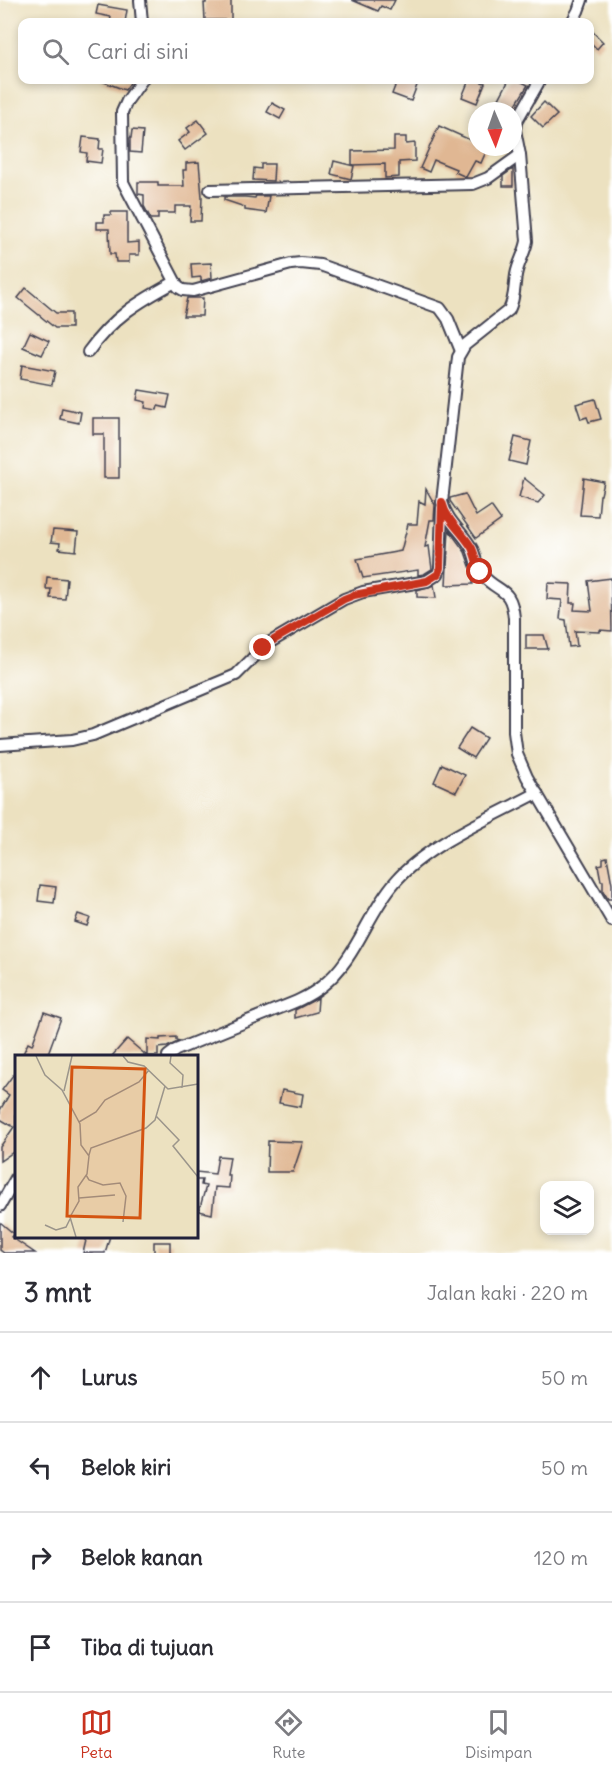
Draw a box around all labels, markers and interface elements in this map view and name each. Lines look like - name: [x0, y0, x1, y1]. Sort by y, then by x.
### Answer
- search box: [18, 18, 594, 84]
- icon: search: [39, 35, 72, 68]
- text: Cari di sini: [87, 37, 189, 65]
- north arrow: [468, 102, 522, 156]
- route start: [466, 558, 492, 584]
- route end: [249, 634, 275, 660]
- inset map: [15, 1055, 198, 1238]
- map controls: [540, 1181, 594, 1235]
- button: layers: [540, 1181, 594, 1235]
- text: 3 mnt: [24, 1276, 91, 1309]
- text: Jalan kaki · 220 m: [427, 1280, 588, 1305]
- icon: ahead: [24, 1361, 57, 1394]
- text: Lurus: [81, 1363, 137, 1391]
- text: 50 m: [541, 1365, 588, 1390]
- icon: left: [24, 1451, 57, 1484]
- text: Belok kiri: [81, 1453, 171, 1481]
- text: 50 m: [541, 1455, 588, 1480]
- icon: right: [24, 1541, 57, 1574]
- text: Belok kanan: [81, 1543, 203, 1571]
- text: 120 m: [534, 1545, 588, 1570]
- icon: arrive: [24, 1631, 57, 1664]
- text: Tiba di tujuan: [81, 1633, 214, 1661]
- tab: Peta: [80, 1706, 113, 1762]
- tab: Rute: [272, 1706, 305, 1762]
- tab: Disimpan: [465, 1706, 532, 1762]

